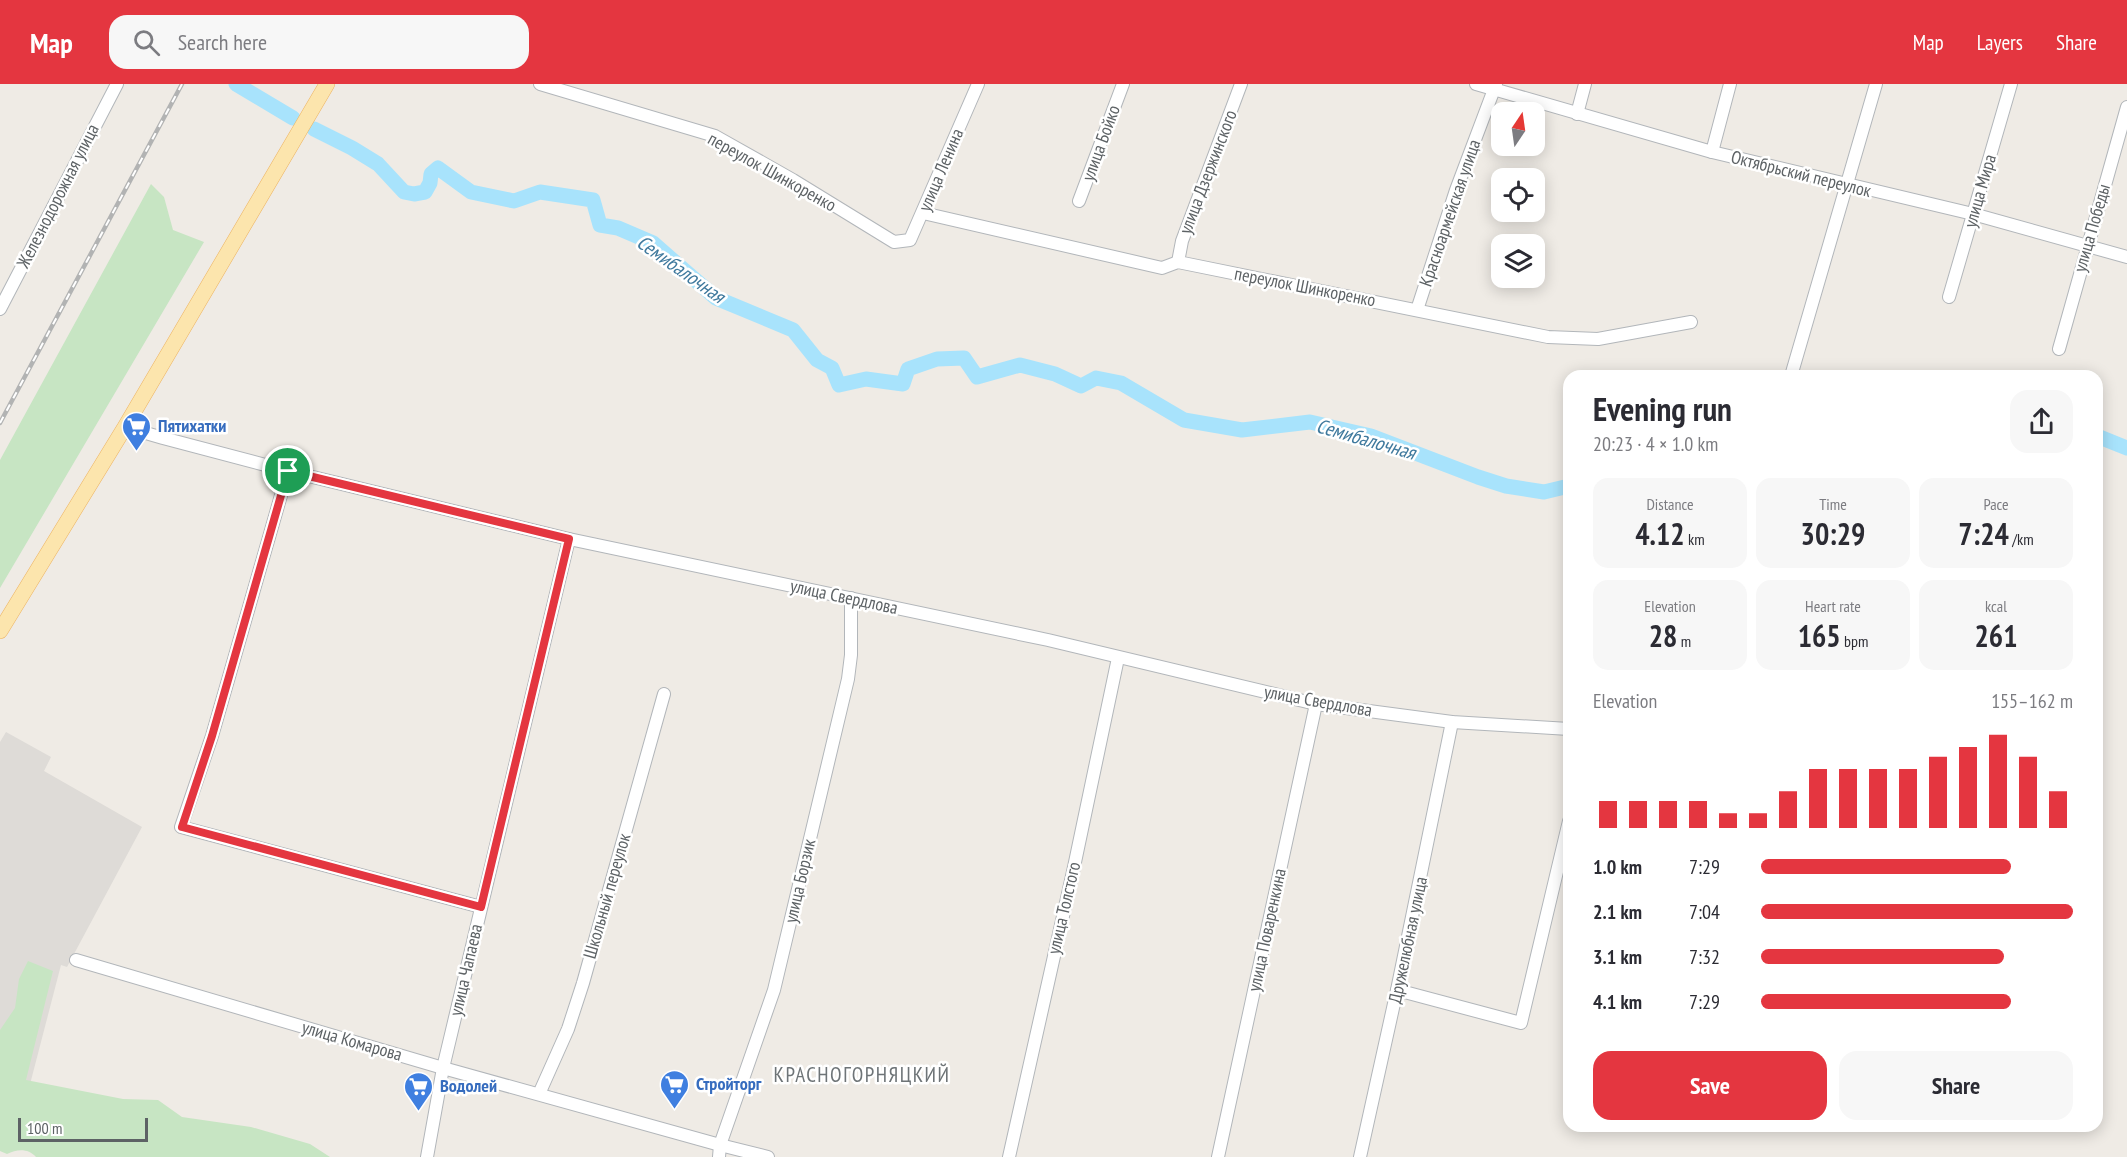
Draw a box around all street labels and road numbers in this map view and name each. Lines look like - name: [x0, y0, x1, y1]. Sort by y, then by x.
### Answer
- street label: улица Бойко: [1076, 102, 1125, 184]
- street label: улица Дзержинского: [1173, 106, 1242, 237]
- street label: Железнодорожная улица: [11, 120, 104, 273]
- street label: улица Ленина: [913, 125, 968, 215]
- street label: переулок Шинкоренко: [704, 127, 841, 216]
- street label: Красноармейская улица: [1414, 136, 1485, 289]
- street label: Октябрьский переулок: [1729, 145, 1874, 202]
- street label: улица Мира: [1958, 152, 2001, 230]
- street label: улица Победы: [2068, 181, 2115, 275]
- street label: переулок Шинкоренко: [1233, 262, 1378, 311]
- street label: улица Свердлова: [788, 574, 900, 619]
- street label: улица Свердлова: [1262, 680, 1374, 721]
- street label: Школьный переулок: [578, 831, 635, 961]
- street label: улица Борзик: [779, 837, 820, 925]
- street label: улица Толстого: [1042, 859, 1085, 956]
- street label: улица Поваренкина: [1242, 866, 1291, 994]
- street label: Дружелюбная улица: [1383, 874, 1432, 1005]
- street label: улица Чапаева: [444, 922, 487, 1018]
- street label: улица Комарова: [299, 1015, 405, 1066]

